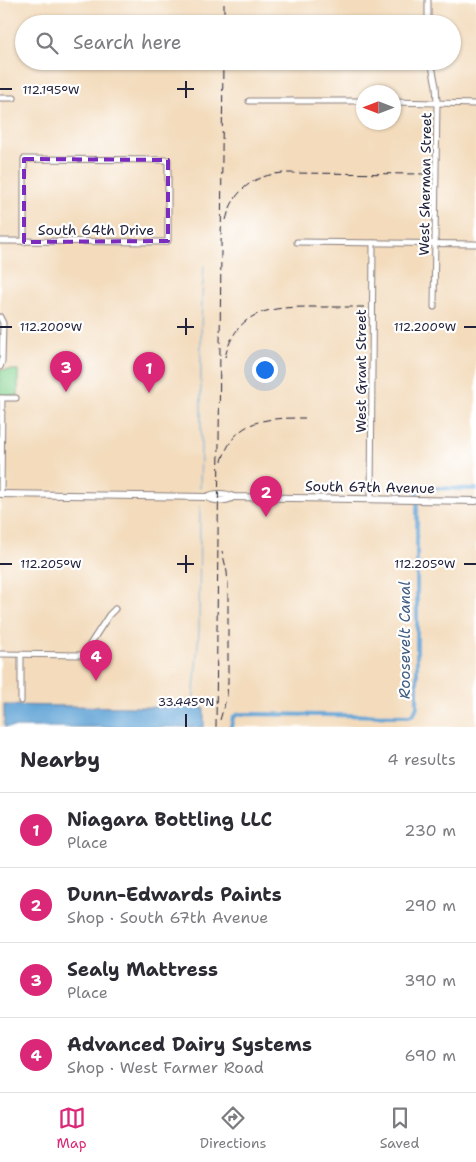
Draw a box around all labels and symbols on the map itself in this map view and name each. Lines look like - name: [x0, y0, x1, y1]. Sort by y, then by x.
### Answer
- text: 112.195°W: [22, 82, 80, 98]
- north arrow: [356, 85, 401, 130]
- street label: West Sherman Street: [415, 112, 435, 256]
- street label: South 64th Drive: [38, 221, 154, 239]
- street label: West Grant Street: [352, 309, 370, 433]
- text: 112.200°W: [20, 319, 82, 335]
- text: 112.200°W: [394, 319, 456, 335]
- pin: 3: [50, 351, 82, 392]
- pin: 1: [133, 352, 165, 393]
- your location: [252, 357, 278, 383]
- pin: 2: [250, 476, 282, 517]
- street label: South 67th Avenue: [305, 477, 435, 497]
- text: 112.205°W: [20, 556, 82, 572]
- text: 112.205°W: [394, 556, 456, 572]
- water label: Roosevelt Canal: [395, 581, 415, 699]
- pin: 4: [80, 640, 112, 681]
- text: 33.445°N: [158, 694, 214, 710]

